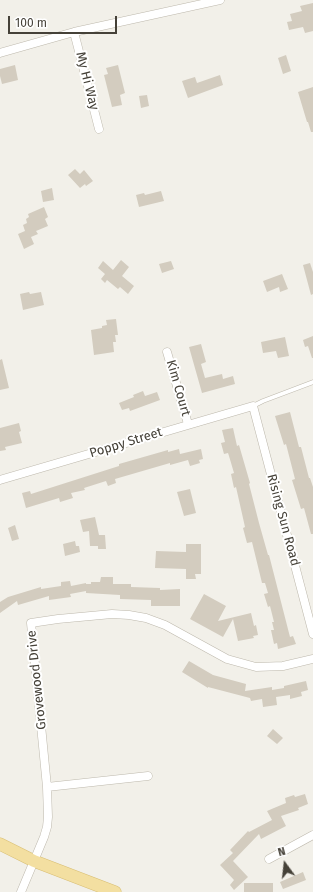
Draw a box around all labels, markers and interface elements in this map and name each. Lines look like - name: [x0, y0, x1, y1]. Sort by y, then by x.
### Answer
- scale bar: [10, 8, 119, 34]
- text: 100 m: [15, 16, 47, 30]
- street label: My Hi Way: [72, 50, 102, 112]
- street label: Kim Court: [163, 358, 193, 418]
- street label: Poppy Street: [88, 425, 164, 461]
- street label: Rising Sun Road: [263, 472, 303, 568]
- street label: Grovewood Drive: [24, 629, 50, 731]
- north arrow: [265, 844, 305, 884]
- text: N: [277, 845, 287, 859]

